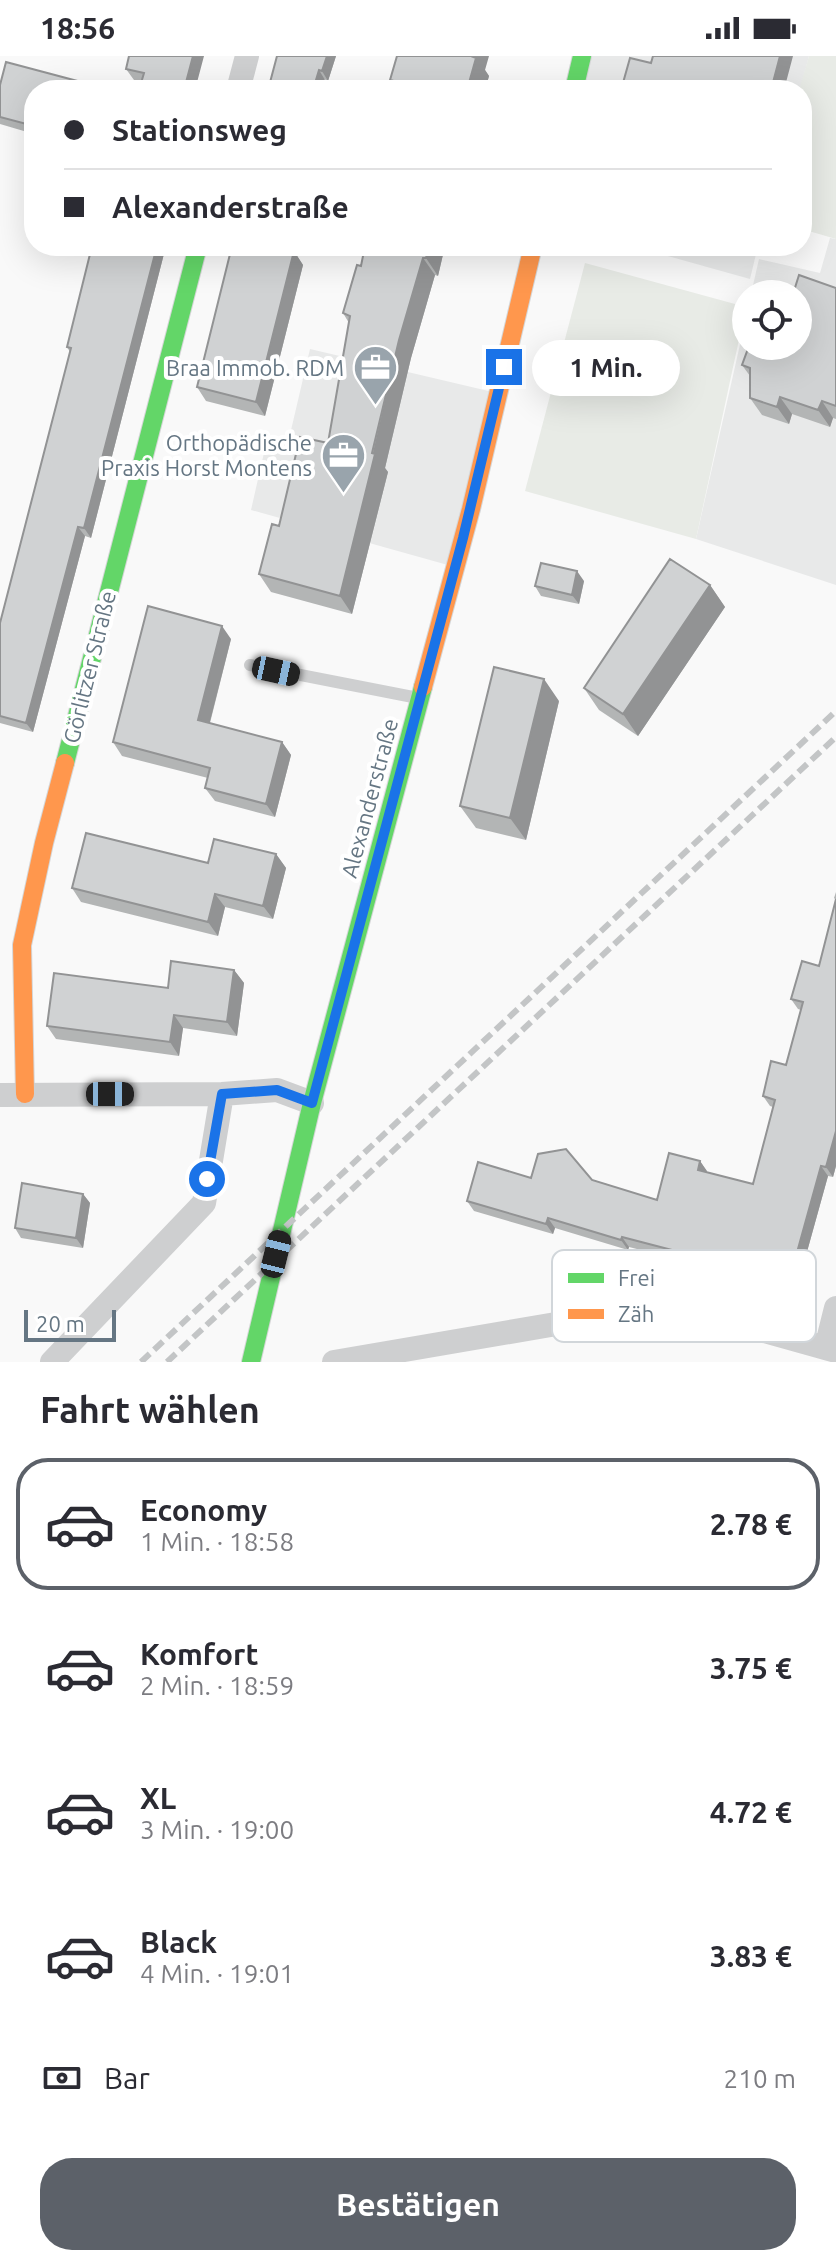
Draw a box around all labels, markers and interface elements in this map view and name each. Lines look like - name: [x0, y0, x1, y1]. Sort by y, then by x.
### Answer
- text: 18:56: [40, 11, 115, 45]
- text: Stationsweg: [112, 113, 287, 147]
- text: Alexanderstraße: [112, 190, 349, 224]
- map controls: [732, 280, 812, 360]
- button: locate: [732, 280, 812, 360]
- callout: 1 Min.: [532, 339, 680, 395]
- office icon: Braa Immob. RDM: [351, 343, 399, 406]
- route end: [486, 349, 522, 385]
- text: 1 Min.: [570, 353, 642, 382]
- place label: Braa Immob. RDM: [166, 355, 344, 380]
- place label: Orthopädische Praxis Horst Montens: [101, 430, 312, 480]
- office icon: Orthopädische Praxis Horst Montens: [319, 431, 367, 494]
- street label: Görlitzer Straße: [58, 588, 120, 746]
- car: [250, 654, 302, 688]
- street label: Alexanderstraße: [336, 716, 402, 880]
- car: [86, 1082, 134, 1106]
- route start: [189, 1161, 225, 1197]
- car: [259, 1228, 293, 1280]
- legend: [552, 1250, 816, 1342]
- text: Frei: [618, 1265, 655, 1290]
- text: Zäh: [618, 1301, 654, 1326]
- scale bar: [24, 1306, 116, 1342]
- text: 20 m: [36, 1311, 85, 1336]
- text: Fahrt wählen: [40, 1389, 260, 1430]
- icon: car: [44, 1488, 116, 1560]
- text: Economy: [140, 1493, 267, 1527]
- text: 2.78 €: [710, 1507, 792, 1541]
- text: 1 Min. · 18:58: [140, 1527, 294, 1556]
- icon: car: [44, 1632, 116, 1704]
- text: Komfort: [140, 1637, 258, 1671]
- text: 3.75 €: [710, 1651, 792, 1685]
- text: 2 Min. · 18:59: [140, 1671, 294, 1700]
- icon: car: [44, 1776, 116, 1848]
- text: XL: [140, 1781, 176, 1815]
- text: 4.72 €: [710, 1795, 792, 1829]
- text: 3 Min. · 19:00: [140, 1815, 294, 1844]
- icon: car: [44, 1920, 116, 1992]
- text: Black: [140, 1925, 217, 1959]
- text: 3.83 €: [710, 1939, 792, 1973]
- text: 4 Min. · 19:01: [140, 1959, 294, 1988]
- icon: cash: [40, 2056, 84, 2100]
- text: Bar: [104, 2061, 150, 2095]
- text: 210 m: [724, 2064, 796, 2093]
- button: Bestätigen: [40, 2158, 796, 2250]

